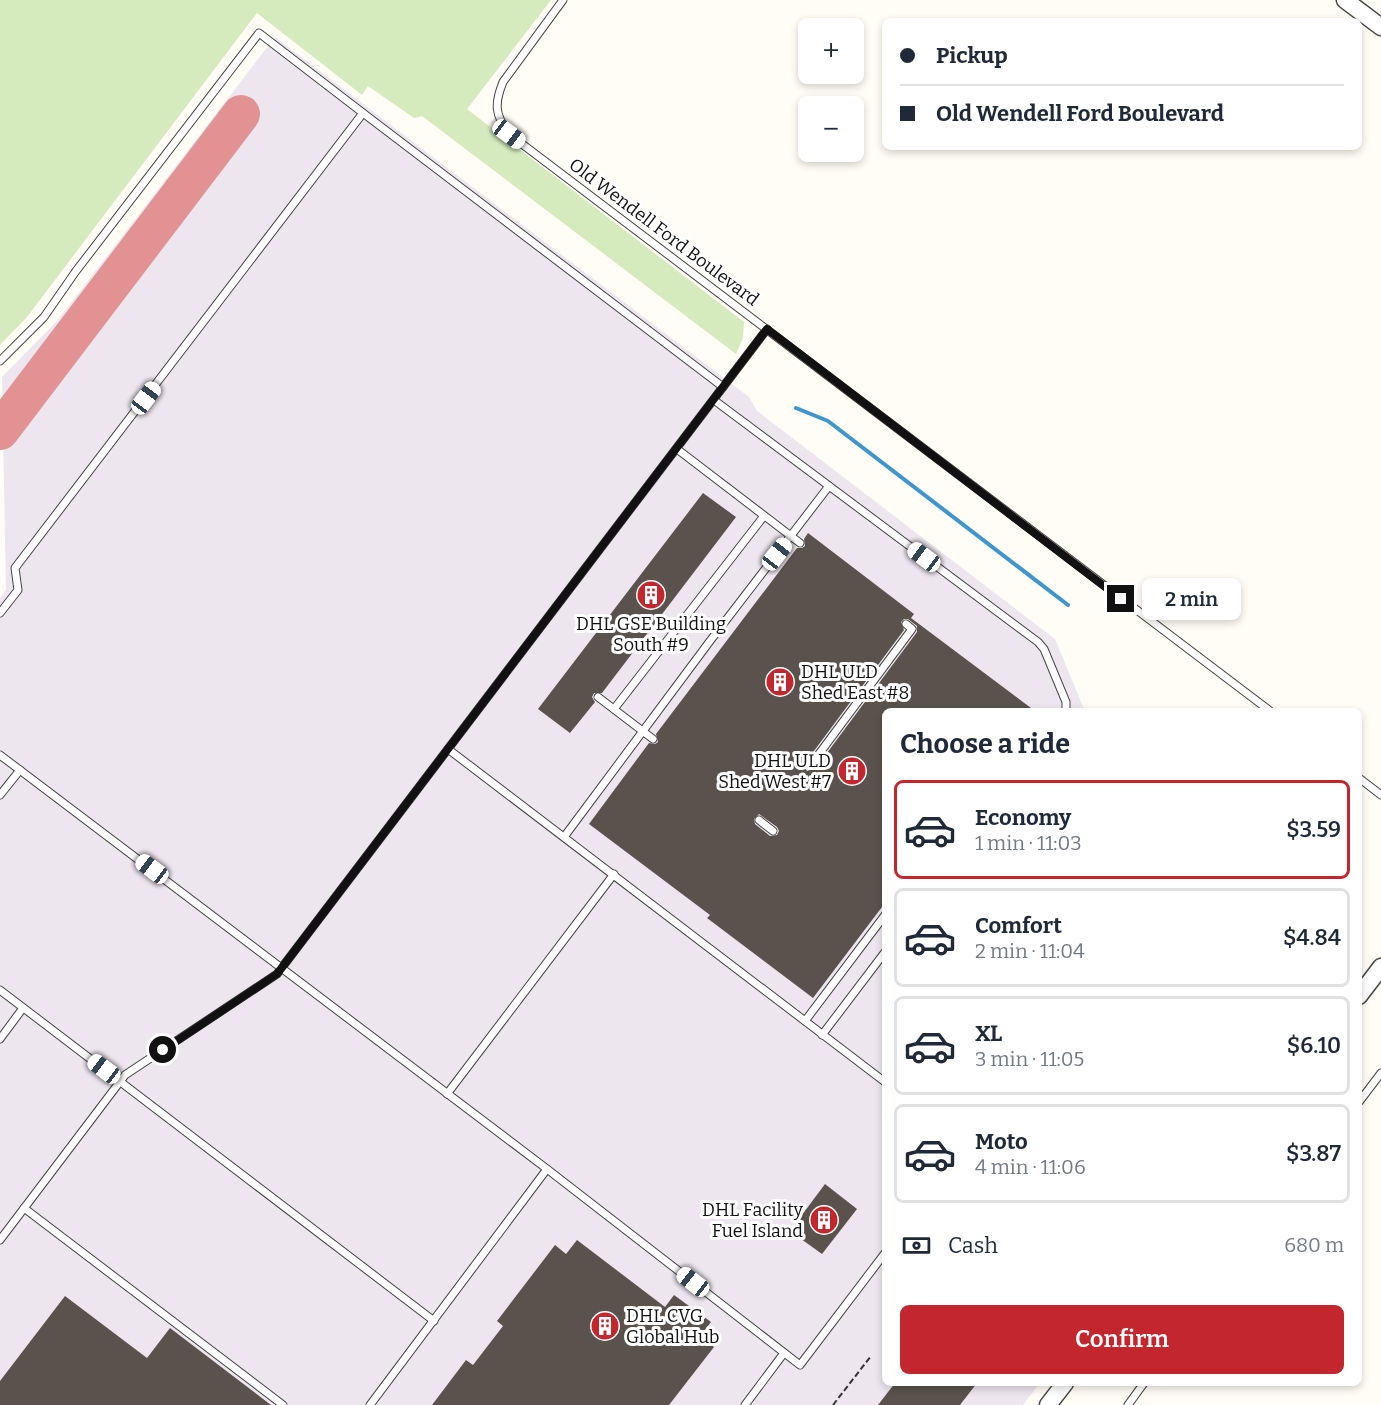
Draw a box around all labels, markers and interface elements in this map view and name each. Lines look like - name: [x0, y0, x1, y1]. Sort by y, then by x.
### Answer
- map controls: [798, 18, 864, 162]
- button: +: [798, 18, 864, 84]
- text: Pickup: [936, 42, 1008, 69]
- button: −: [798, 96, 864, 162]
- text: Old Wendell Ford Boulevard: [936, 100, 1224, 127]
- car: [489, 116, 529, 152]
- street label: Old Wendell Ford Boulevard: [565, 153, 763, 311]
- car: [128, 378, 164, 418]
- car: [759, 534, 795, 574]
- car: [904, 539, 944, 575]
- callout: 2 min: [1142, 578, 1241, 620]
- building icon: DHL GSE Building South #9: [635, 579, 667, 611]
- route end: [1107, 585, 1134, 612]
- text: 2 min: [1165, 587, 1218, 611]
- place label: DHL GSE Building South #9: [576, 613, 726, 656]
- place label: DHL ULD Shed East #8: [801, 661, 909, 704]
- building icon: DHL ULD Shed East #8: [764, 666, 796, 698]
- text: Choose a ride: [900, 728, 1070, 760]
- place label: DHL ULD Shed West #7: [718, 750, 831, 793]
- building icon: DHL ULD Shed West #7: [836, 755, 868, 787]
- icon: car: [903, 803, 957, 857]
- text: Economy: [975, 804, 1071, 831]
- text: $3.59: [1286, 816, 1341, 843]
- text: 1 min · 11:03: [975, 831, 1082, 855]
- car: [132, 851, 172, 887]
- icon: car: [903, 911, 957, 965]
- text: Comfort: [975, 912, 1062, 939]
- text: $4.84: [1283, 924, 1341, 951]
- text: 2 min · 11:04: [975, 939, 1085, 963]
- icon: car: [903, 1019, 957, 1073]
- text: XL: [975, 1020, 1002, 1047]
- text: $6.10: [1287, 1032, 1341, 1059]
- route start: [149, 1036, 176, 1063]
- text: 3 min · 11:05: [975, 1047, 1084, 1071]
- car: [84, 1051, 124, 1087]
- icon: car: [903, 1127, 957, 1181]
- text: Moto: [975, 1128, 1028, 1155]
- text: $3.87: [1286, 1140, 1341, 1167]
- text: 4 min · 11:06: [975, 1155, 1086, 1179]
- place label: DHL Facility Fuel Island: [702, 1199, 803, 1242]
- building icon: DHL Facility Fuel Island: [808, 1204, 840, 1236]
- icon: cash: [900, 1229, 933, 1262]
- text: Cash: [948, 1232, 998, 1259]
- text: 680 m: [1284, 1233, 1344, 1257]
- car: [673, 1264, 713, 1300]
- place label: DHL CVG Global Hub: [626, 1305, 720, 1348]
- button: Confirm: [900, 1305, 1344, 1374]
- building icon: DHL CVG Global Hub: [589, 1310, 621, 1342]

